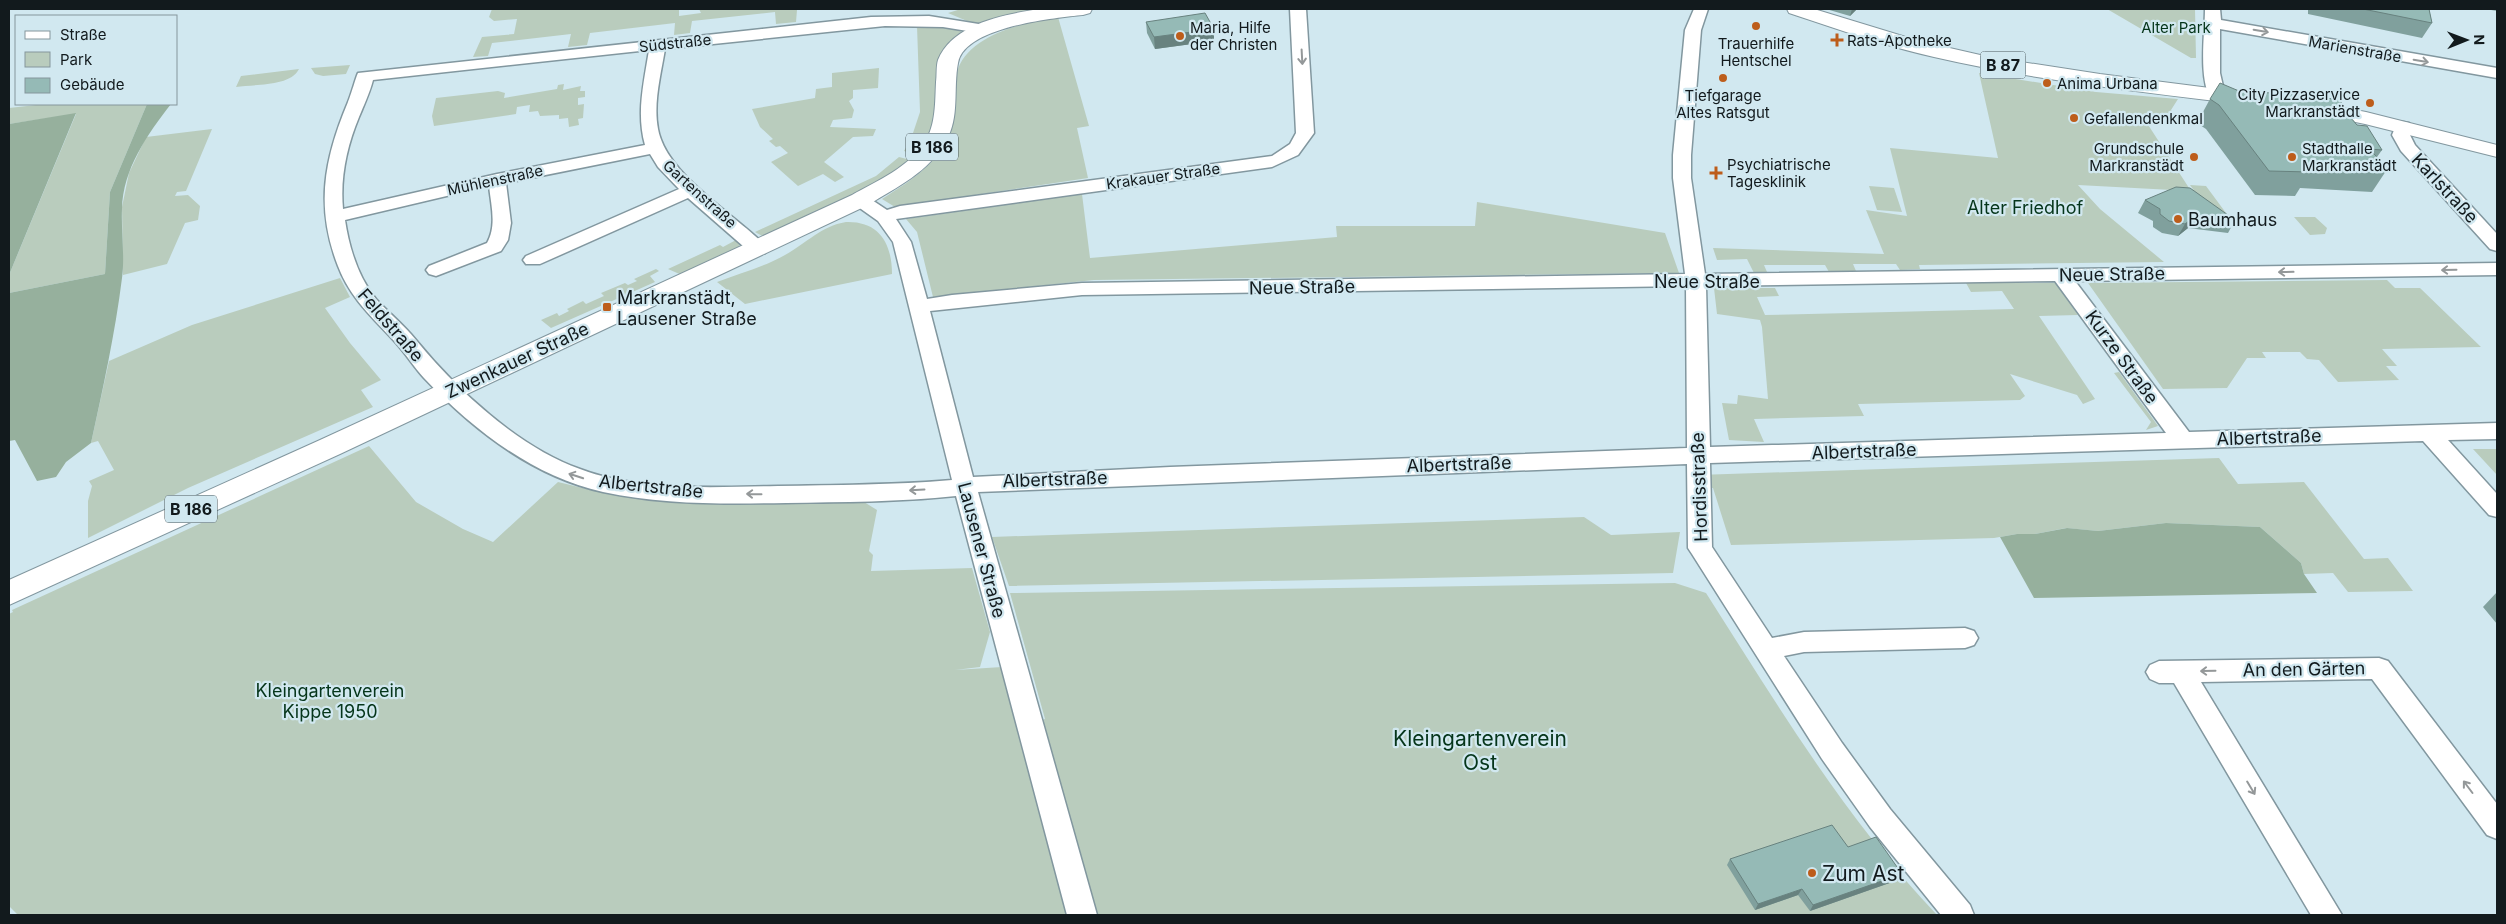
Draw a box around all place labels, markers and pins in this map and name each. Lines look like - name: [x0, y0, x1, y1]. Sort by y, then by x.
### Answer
- place label: Maria, Hilfe der Christen: [1190, 18, 1277, 54]
- marker: Trauerhilfe Hentschel: [1750, 20, 1762, 32]
- marker: Maria, Hilfe der Christen: [1174, 30, 1186, 42]
- place label: Rats-Apotheke: [1847, 31, 1952, 50]
- place label: Trauerhilfe Hentschel: [1718, 34, 1794, 70]
- marker: Rats-Apotheke: [1831, 34, 1843, 46]
- marker: Tiefgarage Altes Ratsgut: [1717, 72, 1729, 84]
- place label: Anima Urbana: [2057, 74, 2158, 93]
- marker: Anima Urbana: [2041, 77, 2053, 89]
- place label: City Pizzaservice Markranstädt: [2237, 85, 2360, 121]
- place label: Tiefgarage Altes Ratsgut: [1676, 86, 1770, 122]
- marker: City Pizzaservice Markranstädt: [2364, 97, 2376, 109]
- place label: Gefallendenkmal: [2084, 109, 2203, 128]
- marker: Gefallendenkmal: [2068, 112, 2080, 124]
- place label: Grundschule Markranstädt: [2089, 139, 2184, 175]
- place label: Stadthalle Markranstädt: [2302, 139, 2397, 175]
- marker: Grundschule Markranstädt: [2188, 151, 2200, 163]
- marker: Stadthalle Markranstädt: [2286, 151, 2298, 163]
- place label: Psychiatrische Tagesklinik: [1727, 155, 1831, 191]
- marker: Psychiatrische Tagesklinik: [1709, 166, 1723, 180]
- place label: Baumhaus: [2188, 209, 2277, 230]
- marker: Baumhaus: [2172, 213, 2184, 225]
- place label: Markranstädt, Lausener Straße: [617, 287, 757, 329]
- marker: Markranstädt, Lausener Straße: [601, 301, 613, 313]
- place label: Zum Ast: [1822, 861, 1904, 886]
- marker: Zum Ast: [1806, 867, 1818, 879]

